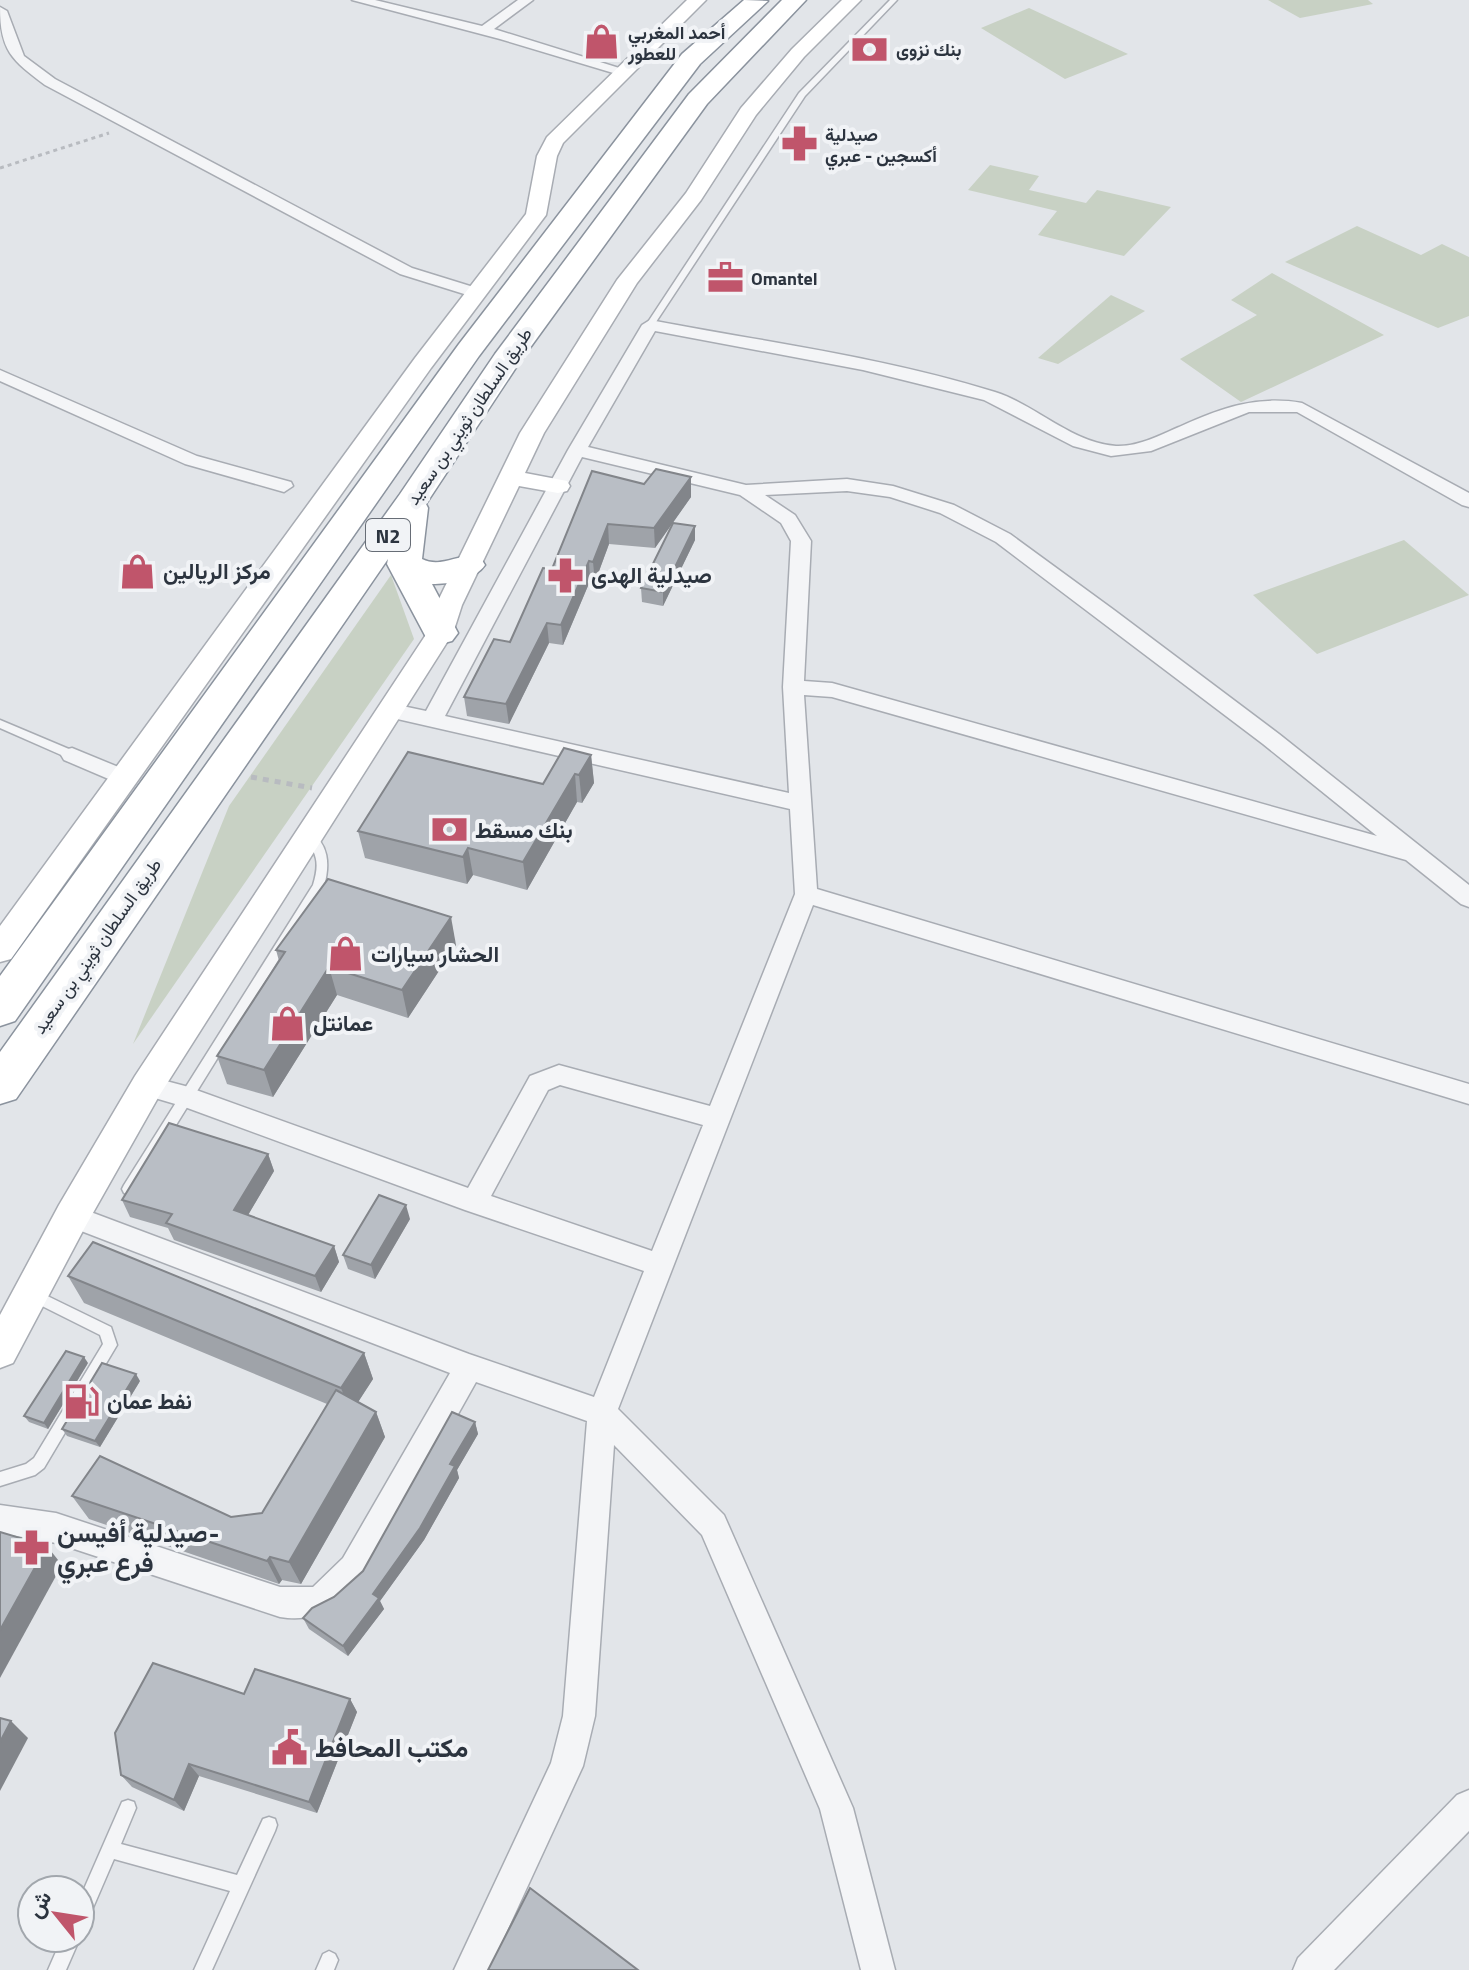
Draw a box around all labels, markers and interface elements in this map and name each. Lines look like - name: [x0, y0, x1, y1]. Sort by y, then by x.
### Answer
- place label: أحمد المغربي للعطور: [627, 19, 726, 67]
- shop icon: أحمد المغربي للعطور: [583, 23, 621, 61]
- bank icon: بنك نزوى: [851, 30, 889, 68]
- place label: بنك نزوى: [896, 36, 962, 63]
- place label: صيدلية أكسجين - عبري: [825, 121, 937, 171]
- pharmacy icon: صيدلية أكسجين - عبري: [780, 125, 818, 163]
- office icon: Omantel: [706, 259, 744, 297]
- place label: Omantel: [751, 265, 818, 292]
- street label: طريق السلطان ثويني بن سعيد: [399, 322, 540, 511]
- road number: N2: [366, 519, 410, 551]
- shop icon: مركز الريالين: [118, 552, 156, 590]
- place label: مركز الريالين: [163, 554, 271, 588]
- pharmacy icon: صيدلية الهدى: [546, 556, 584, 594]
- place label: صيدلية الهدى: [591, 558, 712, 592]
- bank icon: بنك مسقط: [430, 811, 468, 849]
- place label: بنك مسقط: [475, 813, 573, 847]
- street label: طريق السلطان ثويني بن سعيد: [26, 853, 170, 1041]
- shop icon: الحشار سيارات: [326, 935, 364, 973]
- place label: الحشار سيارات: [371, 937, 499, 971]
- shop icon: عمانتل: [268, 1004, 306, 1042]
- place label: عمانتل: [313, 1006, 373, 1040]
- fuel station icon: نفط عمان: [62, 1382, 100, 1420]
- place label: نفط عمان: [107, 1384, 192, 1418]
- place label: صيدلية أفيسن- فرع عبري: [57, 1513, 219, 1585]
- pharmacy icon: صيدلية أفيسن- فرع عبري: [12, 1528, 50, 1566]
- public building icon: مكتب المحافط: [270, 1728, 308, 1766]
- place label: مكتب المحافط: [315, 1728, 468, 1767]
- north arrow: [16, 1874, 96, 1954]
- text: ش: [17, 1884, 60, 1924]

